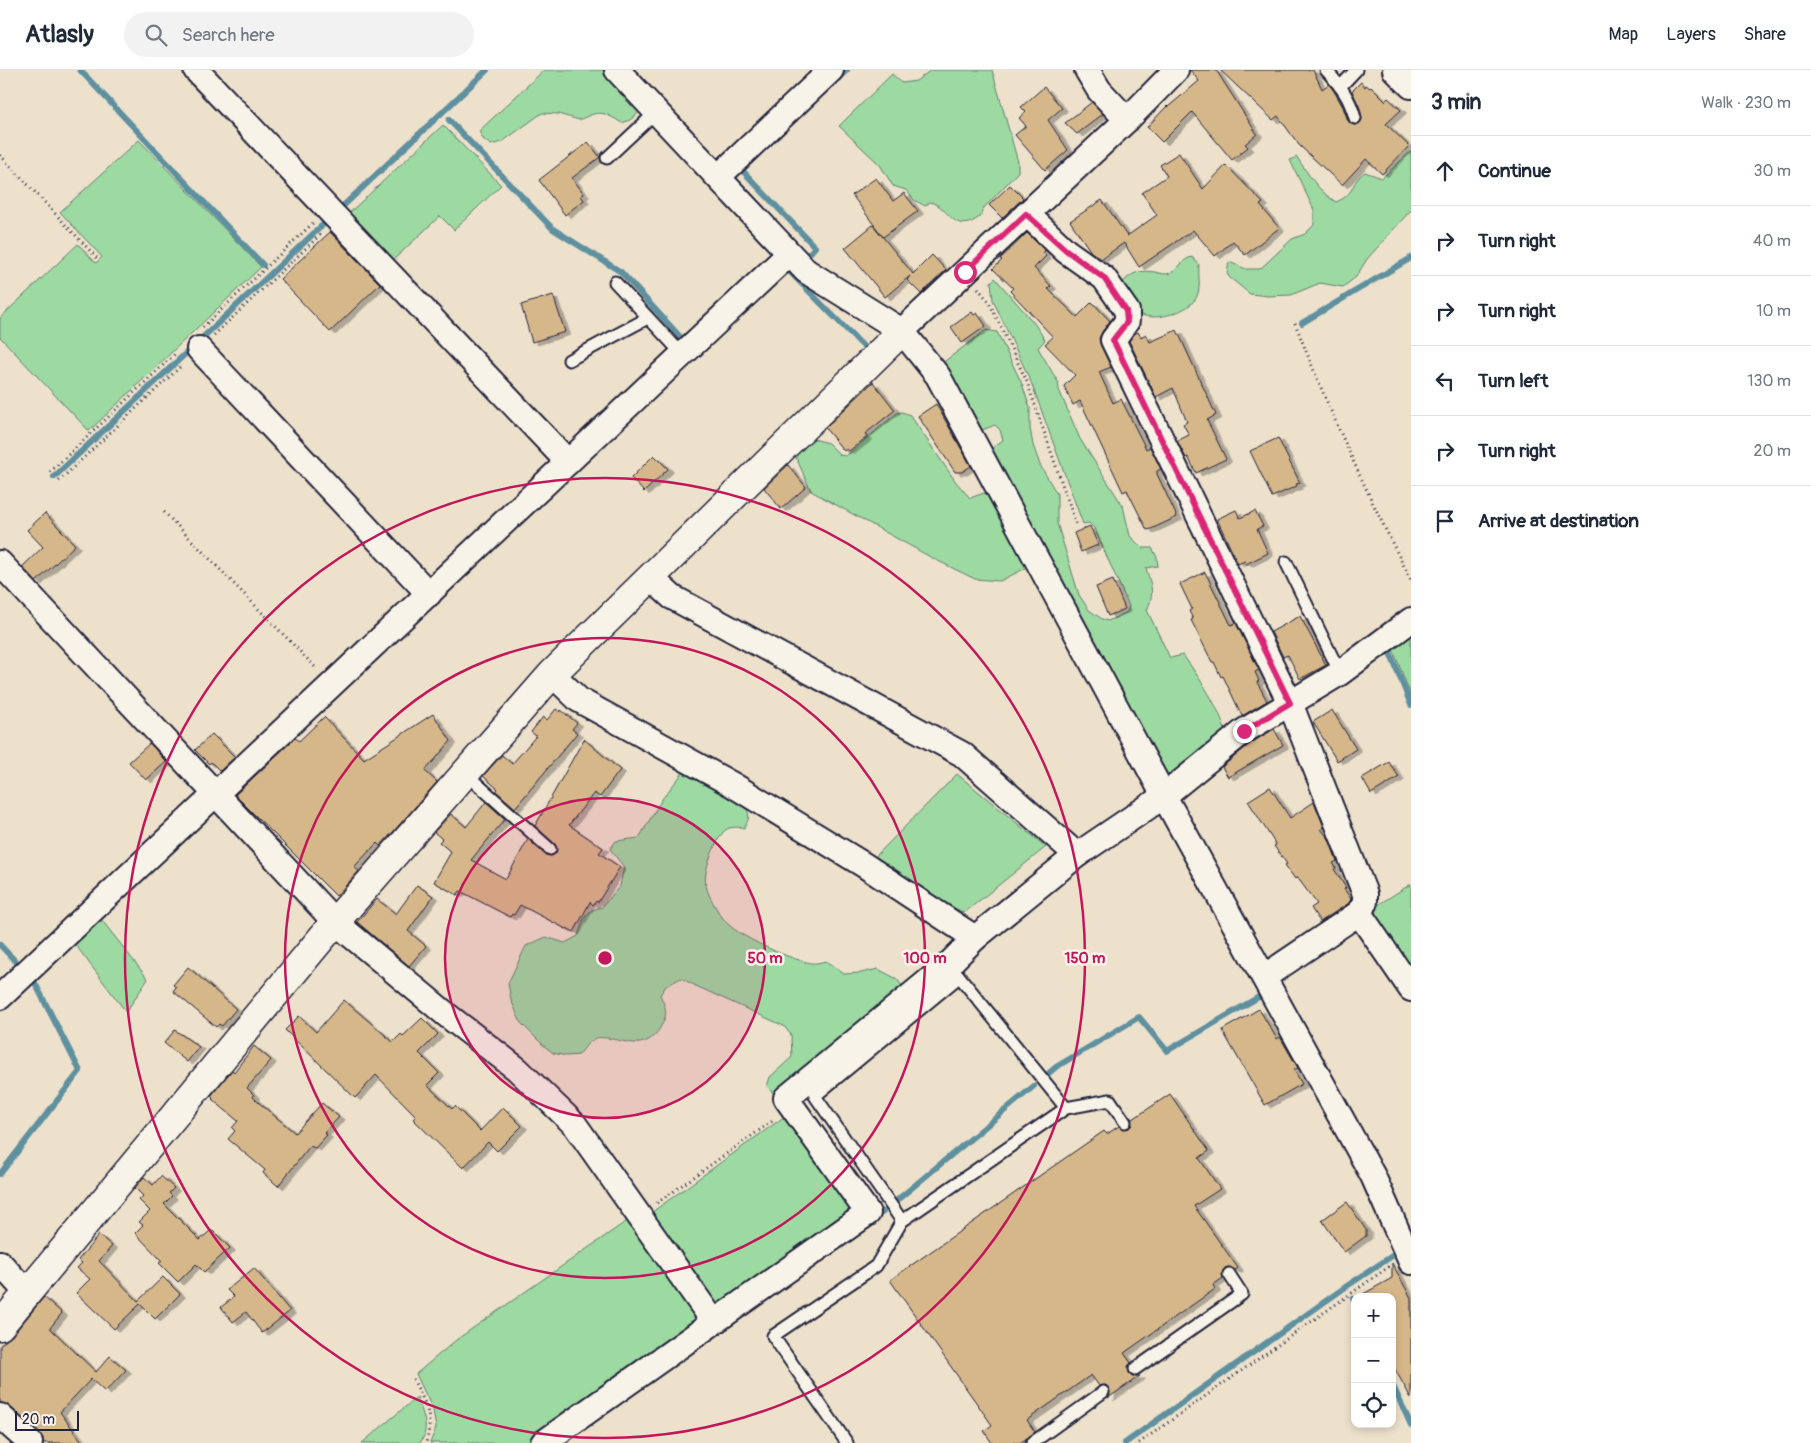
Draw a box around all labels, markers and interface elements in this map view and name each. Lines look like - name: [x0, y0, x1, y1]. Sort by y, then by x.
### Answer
- search box: [124, 12, 474, 57]
- text: Atlasly: [25, 20, 94, 49]
- icon: search: [142, 21, 170, 49]
- text: Search here: [182, 23, 275, 47]
- text: Map: [1609, 23, 1638, 46]
- text: Layers: [1666, 23, 1716, 46]
- text: Share: [1744, 23, 1786, 46]
- text: 3 min: [1431, 89, 1481, 116]
- text: Walk · 230 m: [1701, 93, 1791, 113]
- icon: ahead: [1431, 157, 1459, 185]
- text: Continue: [1478, 159, 1551, 183]
- text: 30 m: [1753, 161, 1791, 181]
- icon: right: [1431, 227, 1459, 255]
- text: Turn right: [1478, 229, 1556, 253]
- text: 40 m: [1753, 231, 1791, 251]
- route start: [954, 261, 977, 284]
- icon: right: [1431, 297, 1459, 325]
- text: Turn right: [1478, 299, 1556, 323]
- text: 10 m: [1756, 301, 1791, 321]
- icon: left: [1431, 367, 1459, 395]
- text: Turn left: [1478, 369, 1548, 393]
- text: 130 m: [1747, 371, 1791, 391]
- icon: right: [1431, 437, 1459, 465]
- text: Turn right: [1478, 439, 1556, 463]
- text: 20 m: [1753, 441, 1791, 461]
- icon: arrive: [1431, 507, 1459, 535]
- text: Arrive at destination: [1478, 509, 1639, 533]
- route end: [1233, 720, 1256, 743]
- centre of rings: [596, 949, 614, 967]
- text: 50 m: [748, 949, 782, 968]
- text: 100 m: [904, 949, 946, 968]
- text: 150 m: [1065, 949, 1105, 968]
- map controls: [1351, 1293, 1396, 1428]
- button: +: [1351, 1293, 1396, 1338]
- button: −: [1351, 1338, 1396, 1383]
- button: locate: [1351, 1383, 1396, 1428]
- scale bar: [15, 1408, 79, 1431]
- text: 20 m: [22, 1411, 55, 1428]

